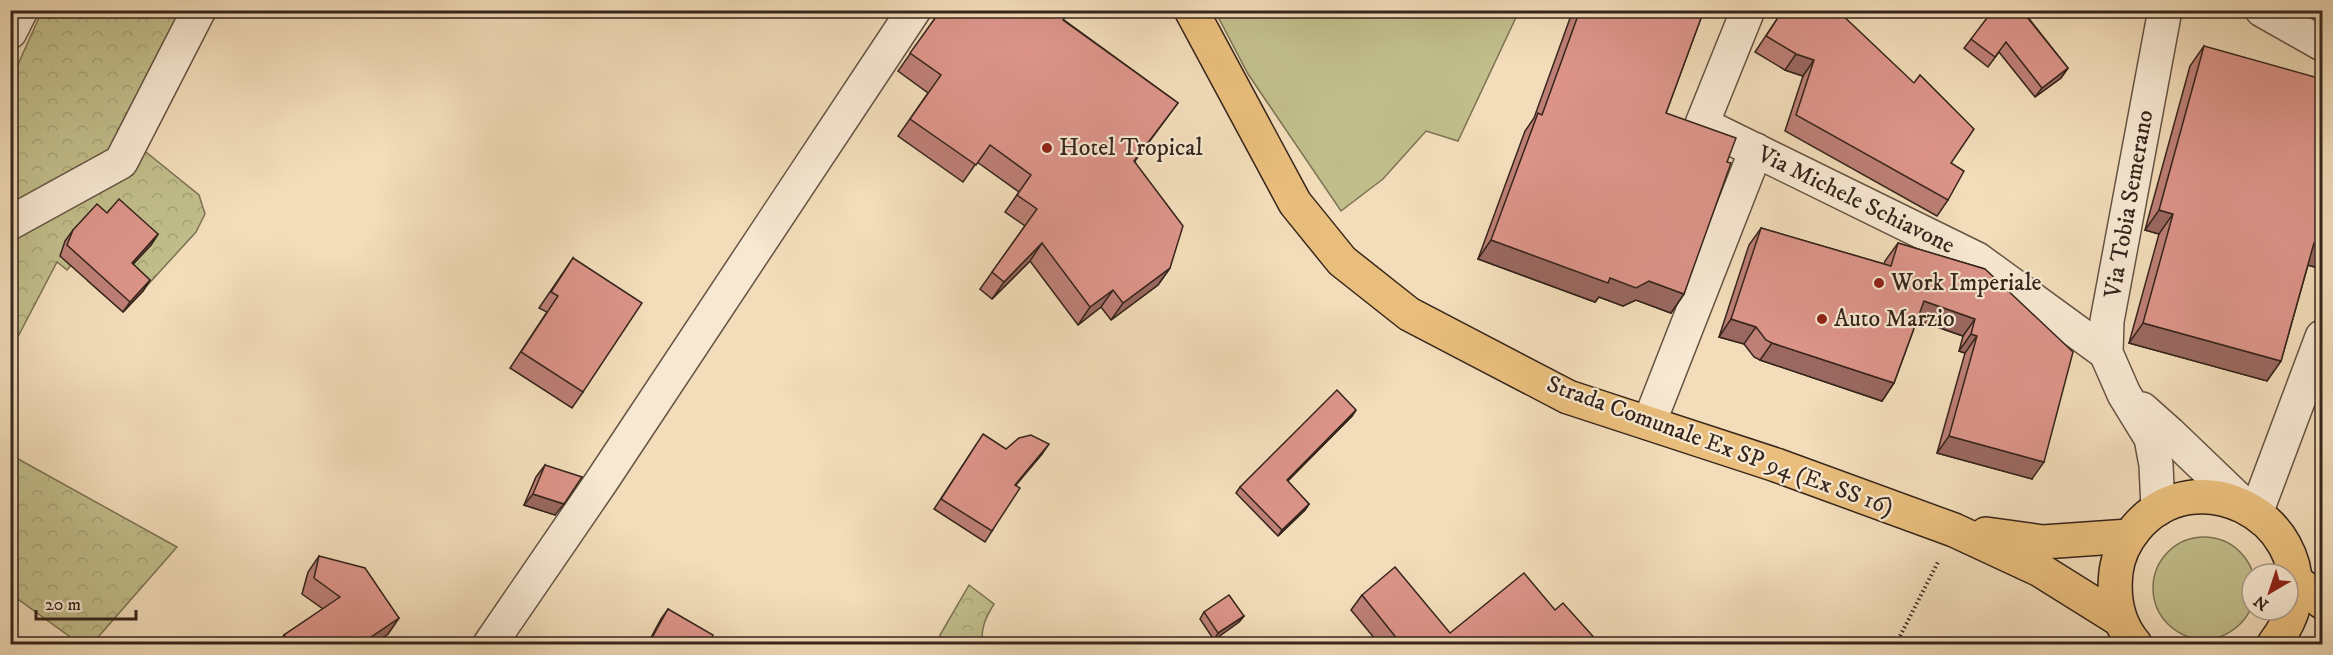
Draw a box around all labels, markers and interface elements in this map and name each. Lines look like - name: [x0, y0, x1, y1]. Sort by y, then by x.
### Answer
- street label: Via Tobia Semerano: [2098, 108, 2160, 301]
- place label: Hotel Tropical: [1059, 133, 1204, 163]
- street label: Via Michele Schiavone: [1751, 139, 1960, 261]
- marker: Hotel Tropical: [1040, 141, 1054, 155]
- place label: Work Imperiale: [1890, 268, 2042, 298]
- marker: Work Imperiale: [1872, 276, 1886, 290]
- place label: Auto Marzio: [1834, 304, 1955, 334]
- marker: Auto Marzio: [1815, 312, 1829, 326]
- street label: Strada Comunale Ex SP 94 (Ex SS 16): [1542, 369, 1898, 523]
- north arrow: [2240, 562, 2300, 622]
- scale bar: [36, 583, 136, 621]
- text: N: [2250, 591, 2273, 615]
- text: 20 m: [45, 594, 81, 616]

